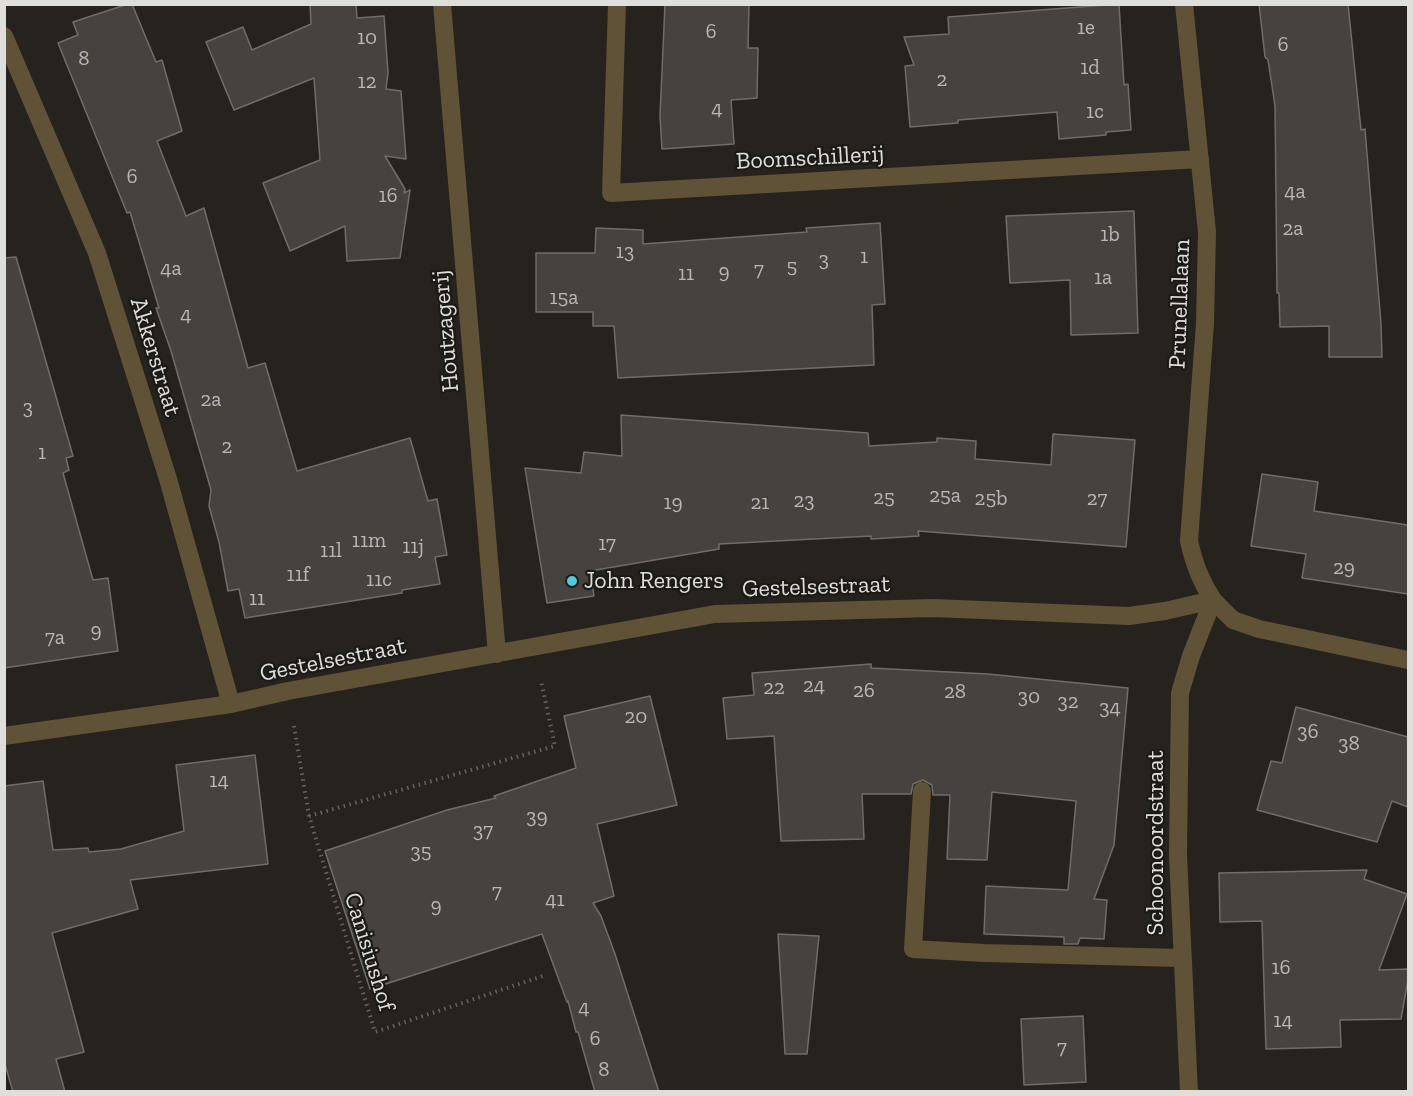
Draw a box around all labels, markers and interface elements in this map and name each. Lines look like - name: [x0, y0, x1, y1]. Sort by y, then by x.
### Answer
- house number: 1e: [1077, 15, 1095, 41]
- house number: 6: [705, 19, 717, 45]
- house number: 10: [357, 25, 377, 51]
- house number: 6: [1277, 32, 1289, 58]
- house number: 8: [78, 46, 90, 72]
- house number: 1d: [1080, 55, 1100, 81]
- house number: 2: [937, 67, 947, 93]
- house number: 12: [358, 69, 376, 95]
- house number: 4: [711, 96, 723, 122]
- house number: 1c: [1086, 99, 1104, 125]
- street label: Boomschillerij: [735, 140, 885, 176]
- house number: 6: [126, 164, 138, 190]
- house number: 4a: [1284, 179, 1306, 205]
- house number: 16: [378, 183, 398, 209]
- house number: 2a: [1283, 216, 1303, 242]
- house number: 1b: [1100, 222, 1120, 248]
- house number: 13: [616, 239, 634, 265]
- street label: Prunellalaan: [1163, 239, 1197, 369]
- house number: 1: [860, 244, 868, 270]
- house number: 3: [819, 247, 829, 273]
- house number: 5: [787, 254, 797, 280]
- house number: 4a: [160, 256, 182, 282]
- house number: 7: [754, 257, 764, 283]
- house number: 9: [718, 259, 730, 285]
- house number: 11: [678, 261, 694, 287]
- house number: 1a: [1094, 265, 1112, 291]
- street label: Houtzagerij: [426, 269, 466, 393]
- house number: 15a: [550, 285, 578, 311]
- street label: Akkerstraat: [123, 294, 187, 420]
- house number: 4: [180, 302, 192, 328]
- house number: 2a: [201, 387, 221, 413]
- house number: 3: [23, 395, 33, 421]
- house number: 2: [222, 434, 232, 460]
- house number: 1: [38, 440, 46, 466]
- house number: 25a: [929, 483, 961, 509]
- house number: 25: [873, 485, 895, 511]
- house number: 25b: [975, 486, 1007, 512]
- house number: 27: [1087, 486, 1107, 512]
- house number: 23: [793, 488, 815, 514]
- house number: 19: [663, 490, 683, 516]
- house number: 21: [751, 490, 769, 516]
- house number: 11m: [352, 528, 386, 554]
- house number: 17: [598, 531, 616, 557]
- house number: 11j: [402, 534, 424, 560]
- house number: 11l: [320, 538, 342, 564]
- house number: 29: [1333, 555, 1355, 581]
- house number: 11f: [287, 562, 309, 588]
- house number: 11c: [366, 567, 392, 593]
- place label: John Rengers: [584, 567, 724, 595]
- street label: Gestelsestraat: [741, 570, 891, 604]
- marker: John Rengers: [565, 574, 579, 588]
- house number: 11: [249, 586, 265, 612]
- house number: 9: [90, 618, 102, 644]
- house number: 7a: [45, 625, 65, 651]
- street label: Gestelsestraat: [257, 632, 409, 688]
- house number: 24: [803, 673, 825, 699]
- house number: 22: [763, 675, 785, 701]
- house number: 26: [853, 678, 875, 704]
- house number: 28: [944, 679, 966, 705]
- house number: 30: [1018, 684, 1040, 710]
- house number: 32: [1057, 689, 1079, 715]
- house number: 34: [1099, 695, 1121, 721]
- house number: 20: [625, 704, 647, 730]
- house number: 36: [1297, 719, 1319, 745]
- house number: 38: [1338, 731, 1360, 757]
- street label: Schoonoordstraat: [1142, 750, 1170, 936]
- house number: 14: [209, 768, 229, 794]
- house number: 39: [526, 804, 548, 830]
- house number: 37: [473, 818, 493, 844]
- house number: 35: [410, 839, 432, 865]
- house number: 7: [492, 879, 502, 905]
- house number: 41: [545, 887, 565, 913]
- street label: Canisiushof: [337, 889, 401, 1015]
- house number: 9: [430, 893, 442, 919]
- house number: 16: [1271, 955, 1291, 981]
- house number: 4: [578, 995, 590, 1021]
- house number: 14: [1273, 1008, 1293, 1034]
- house number: 6: [589, 1026, 601, 1052]
- house number: 7: [1057, 1035, 1067, 1061]
- house number: 8: [598, 1057, 610, 1083]

